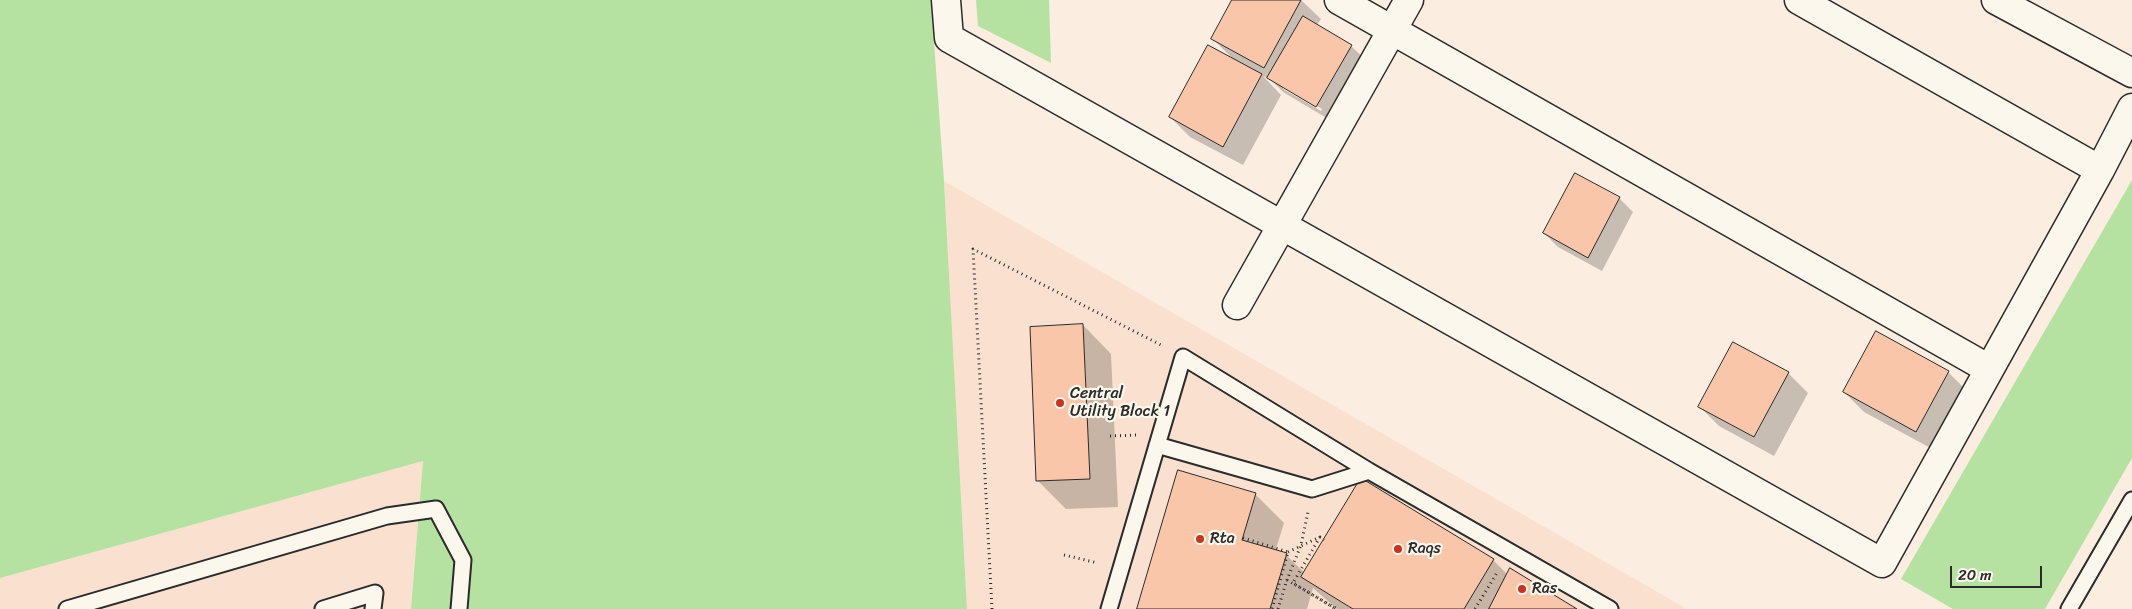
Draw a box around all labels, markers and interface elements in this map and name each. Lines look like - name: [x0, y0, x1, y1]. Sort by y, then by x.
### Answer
- place label: Central Utility Block 1: [1070, 384, 1170, 422]
- marker: Central Utility Block 1: [1054, 397, 1066, 409]
- place label: Rta: [1210, 529, 1235, 549]
- marker: Rta: [1194, 533, 1206, 545]
- place label: Raqs: [1408, 539, 1441, 559]
- marker: Raqs: [1392, 543, 1404, 555]
- scale bar: [1952, 556, 2044, 588]
- text: 20 m: [1958, 562, 1992, 588]
- place label: Ras: [1532, 579, 1557, 599]
- marker: Ras: [1516, 583, 1528, 595]

